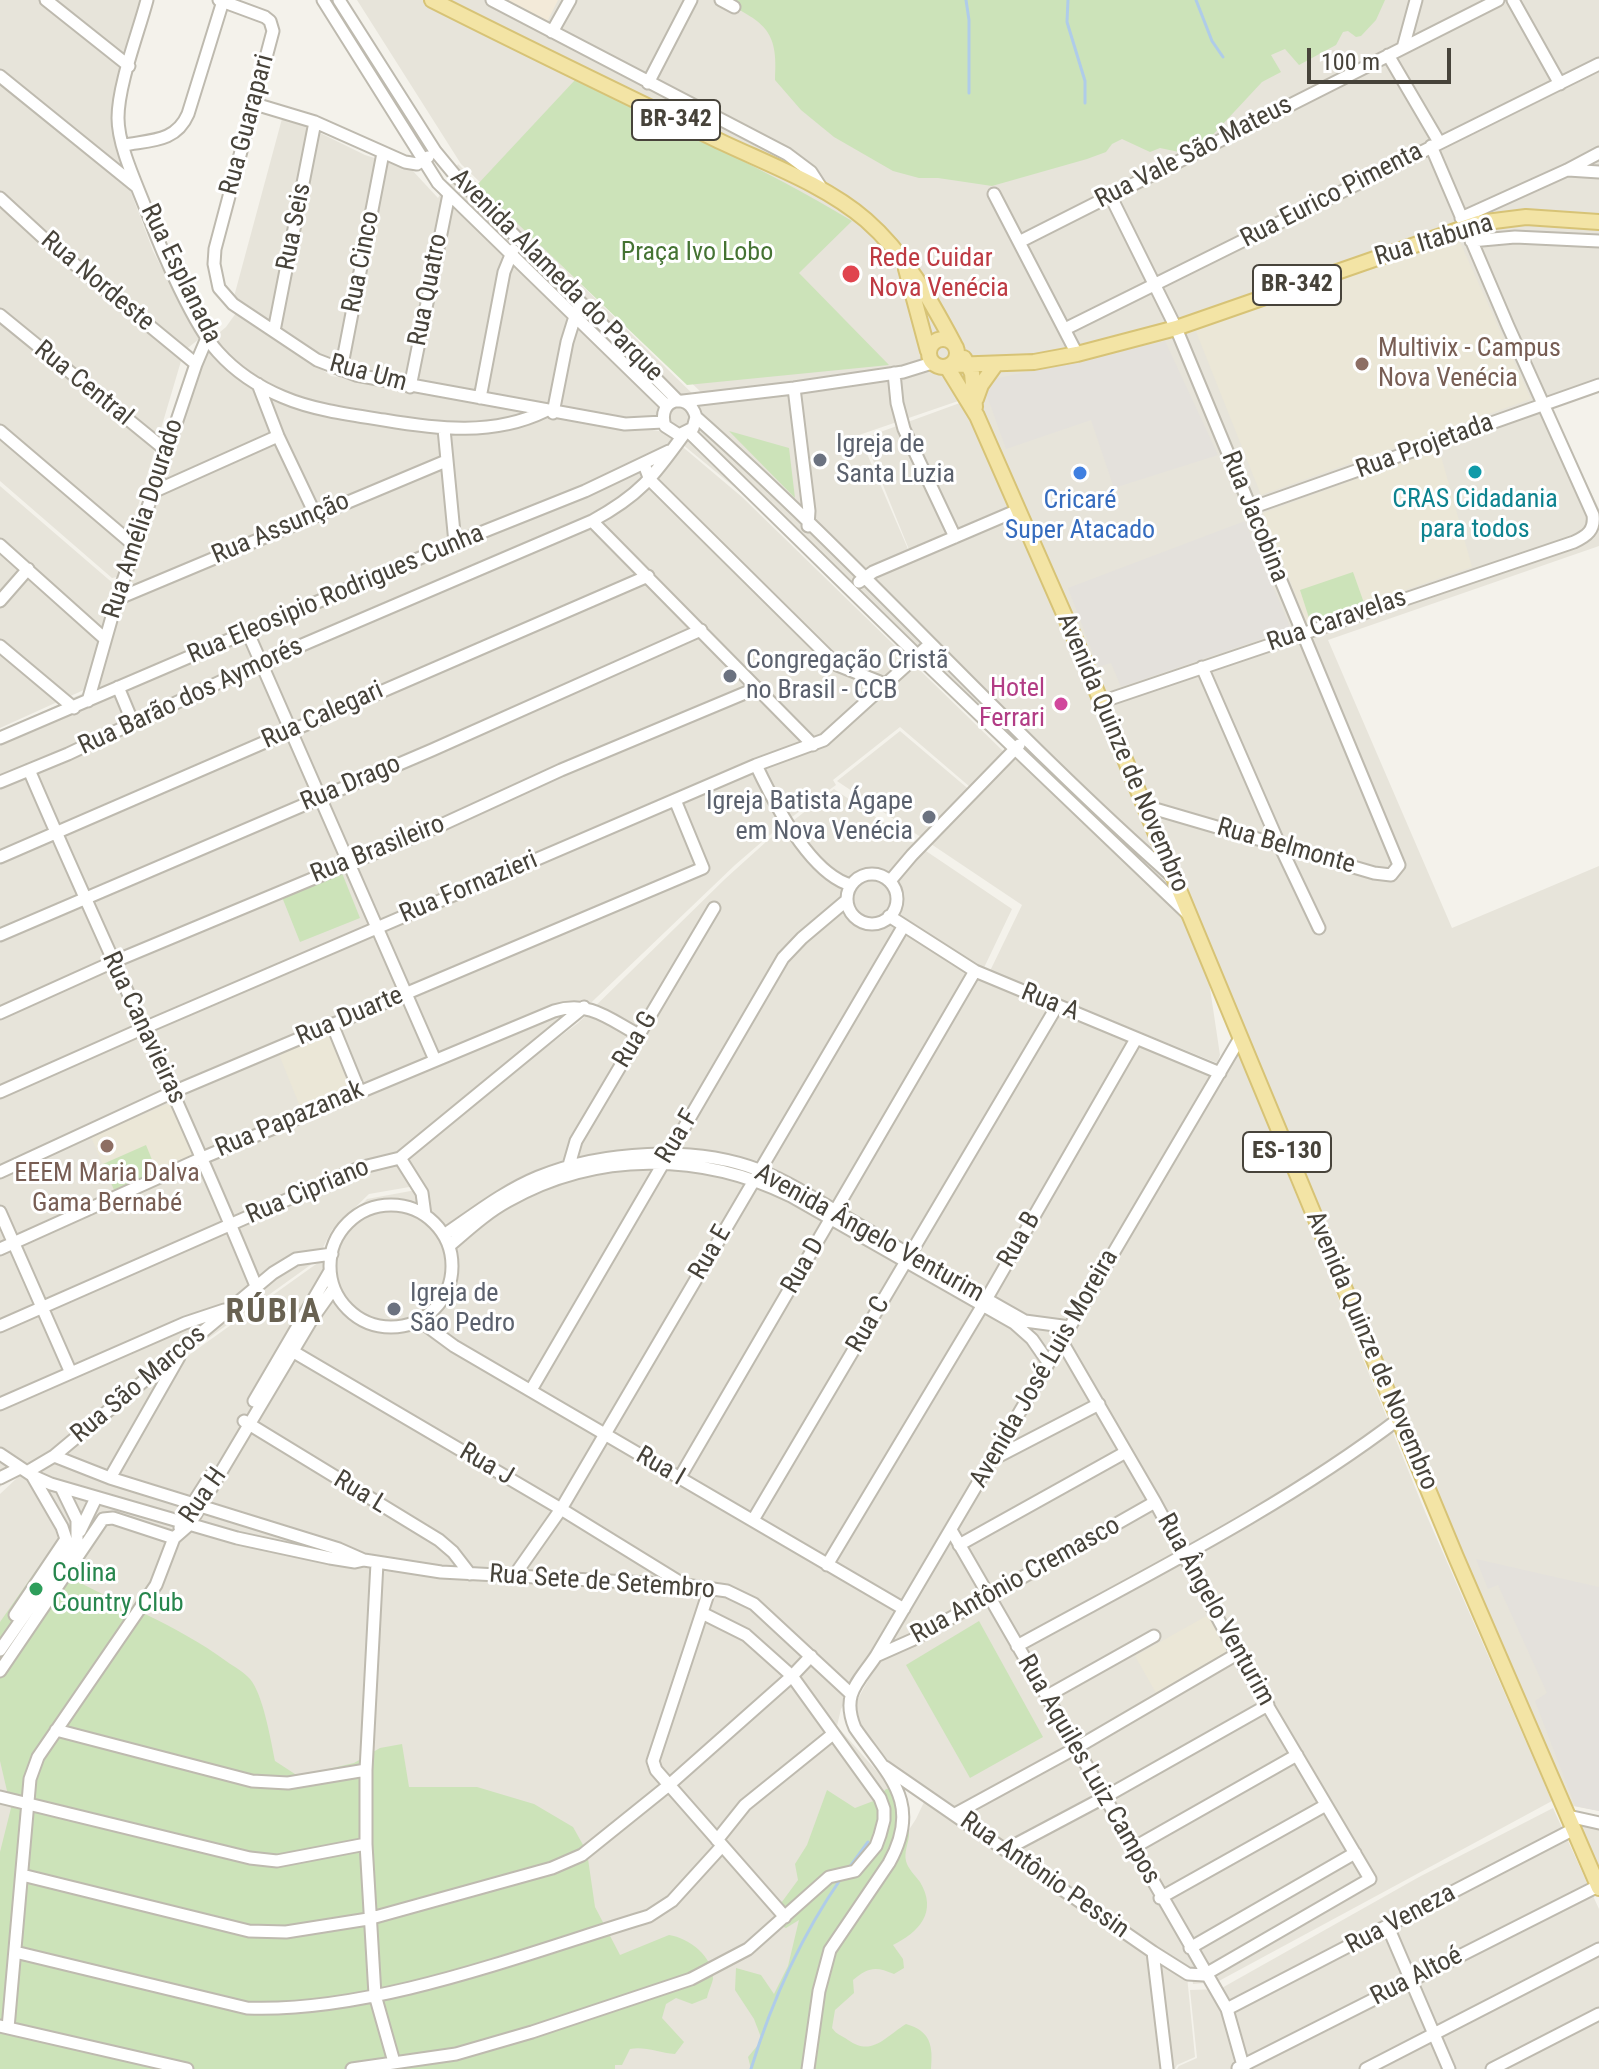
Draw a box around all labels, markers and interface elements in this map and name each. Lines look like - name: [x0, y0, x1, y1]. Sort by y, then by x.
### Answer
- scale bar: [1311, 32, 1455, 82]
- text: 100 m: [1321, 48, 1380, 76]
- street label: Rua Guarapari: [214, 51, 282, 199]
- street label: Rua Vale São Mateus: [1090, 90, 1298, 216]
- road number: BR-342: [632, 100, 720, 140]
- street label: Rua Eurico Pimenta: [1236, 137, 1428, 255]
- street label: Avenida Alameda do Parque: [443, 163, 669, 389]
- street label: Rua Seis: [271, 181, 319, 273]
- street label: Rua Esplanada: [133, 199, 227, 349]
- street label: Rua Cinco: [337, 208, 387, 316]
- street label: Rua Itabuna: [1371, 208, 1497, 274]
- street label: Rua Nordeste: [34, 226, 160, 338]
- street label: Rua Quatro: [403, 231, 455, 349]
- park label: Praça Ivo Lobo: [621, 237, 773, 269]
- place label: Rede Cuidar Nova Venécia: [869, 243, 1009, 304]
- marker: Rede Cuidar Nova Venécia: [840, 263, 862, 285]
- road number: BR-342: [1253, 265, 1341, 305]
- place label: Multivix - Campus Nova Venécia: [1378, 333, 1561, 394]
- street label: Rua Central: [27, 335, 139, 433]
- street label: Rua Um: [326, 349, 410, 399]
- marker: Multivix - Campus Nova Venécia: [1353, 355, 1371, 373]
- street label: Rua Projetada: [1352, 408, 1498, 486]
- street label: Rua Amélia Dourado: [97, 415, 191, 623]
- place label: Igreja de Santa Luzia: [836, 429, 955, 490]
- street label: Rua Jacobina: [1214, 447, 1294, 587]
- marker: Igreja de Santa Luzia: [811, 451, 829, 469]
- marker: CRAS Cidadania para todos: [1466, 463, 1484, 481]
- marker: Cricaré Super Atacado: [1071, 464, 1089, 482]
- place label: CRAS Cidadania para todos: [1392, 484, 1558, 546]
- place label: Cricaré Super Atacado: [1005, 485, 1155, 546]
- street label: Rua Assunção: [208, 486, 354, 572]
- street label: Rua Eleosipio Rodrigues Cunha: [183, 518, 489, 672]
- street label: Rua Caravelas: [1263, 583, 1411, 659]
- street label: Avenida Quinze de Novembro: [1049, 609, 1195, 897]
- street label: Rua Barão dos Aymorés: [74, 631, 308, 763]
- place label: Congregação Cristã no Brasil - CCB: [746, 645, 948, 706]
- marker: Congregação Cristã no Brasil - CCB: [721, 667, 739, 685]
- place label: Hotel Ferrari: [979, 673, 1045, 734]
- street label: Rua Calegari: [258, 675, 388, 757]
- marker: Hotel Ferrari: [1052, 695, 1070, 713]
- street label: Rua Drago: [296, 749, 406, 819]
- place label: Igreja Batista Ágape em Nova Venécia: [706, 786, 913, 848]
- marker: Igreja Batista Ágape em Nova Venécia: [920, 808, 938, 826]
- street label: Rua Brasileiro: [307, 809, 449, 891]
- street label: Rua Belmonte: [1213, 812, 1359, 882]
- street label: Rua Fornazieri: [395, 845, 543, 931]
- street label: Rua Canavieiras: [94, 947, 192, 1109]
- street label: Rua A: [1016, 977, 1084, 1029]
- street label: Rua Duarte: [292, 981, 408, 1053]
- street label: Rua G: [607, 1006, 665, 1074]
- street label: Rua Papazanak: [211, 1075, 369, 1165]
- street label: Rua F: [650, 1104, 706, 1170]
- road number: ES-130: [1243, 1132, 1331, 1172]
- marker: EEEM Maria Dalva Gama Bernabé: [98, 1137, 116, 1155]
- street label: Rua Cipriano: [242, 1152, 374, 1232]
- place label: EEEM Maria Dalva Gama Bernabé: [14, 1158, 200, 1220]
- street label: Avenida Ângelo Venturim: [749, 1158, 989, 1310]
- street label: Rua B: [992, 1207, 1048, 1273]
- street label: Avenida Quinze de Novembro: [1298, 1207, 1444, 1495]
- street label: Rua E: [683, 1220, 739, 1286]
- street label: Rua D: [776, 1232, 832, 1300]
- street label: Avenida José Luis Moreira: [964, 1244, 1126, 1494]
- place label: Igreja de São Pedro: [410, 1278, 515, 1340]
- street label: Rua C: [841, 1291, 897, 1359]
- district label: RÚBIA: [225, 1293, 323, 1333]
- marker: Igreja de São Pedro: [385, 1300, 403, 1318]
- street label: Rua São Marcos: [65, 1320, 213, 1450]
- street label: Rua J: [453, 1437, 519, 1493]
- street label: Rua I: [630, 1441, 690, 1493]
- street label: Rua H: [174, 1462, 234, 1530]
- street label: Rua L: [327, 1465, 393, 1521]
- street label: Rua Ângelo Venturim: [1149, 1508, 1281, 1712]
- street label: Rua Antônio Cremasco: [906, 1511, 1126, 1651]
- place label: Colina Country Club: [52, 1558, 184, 1620]
- street label: Rua Sete de Setembro: [488, 1560, 716, 1606]
- marker: Colina Country Club: [27, 1580, 45, 1598]
- street label: Rua Aquiles Luiz Campos: [1010, 1650, 1166, 1890]
- street label: Rua Antônio Pessin: [953, 1806, 1135, 1946]
- street label: Rua Veneza: [1341, 1878, 1461, 1962]
- street label: Rua Altoé: [1366, 1941, 1468, 2013]

